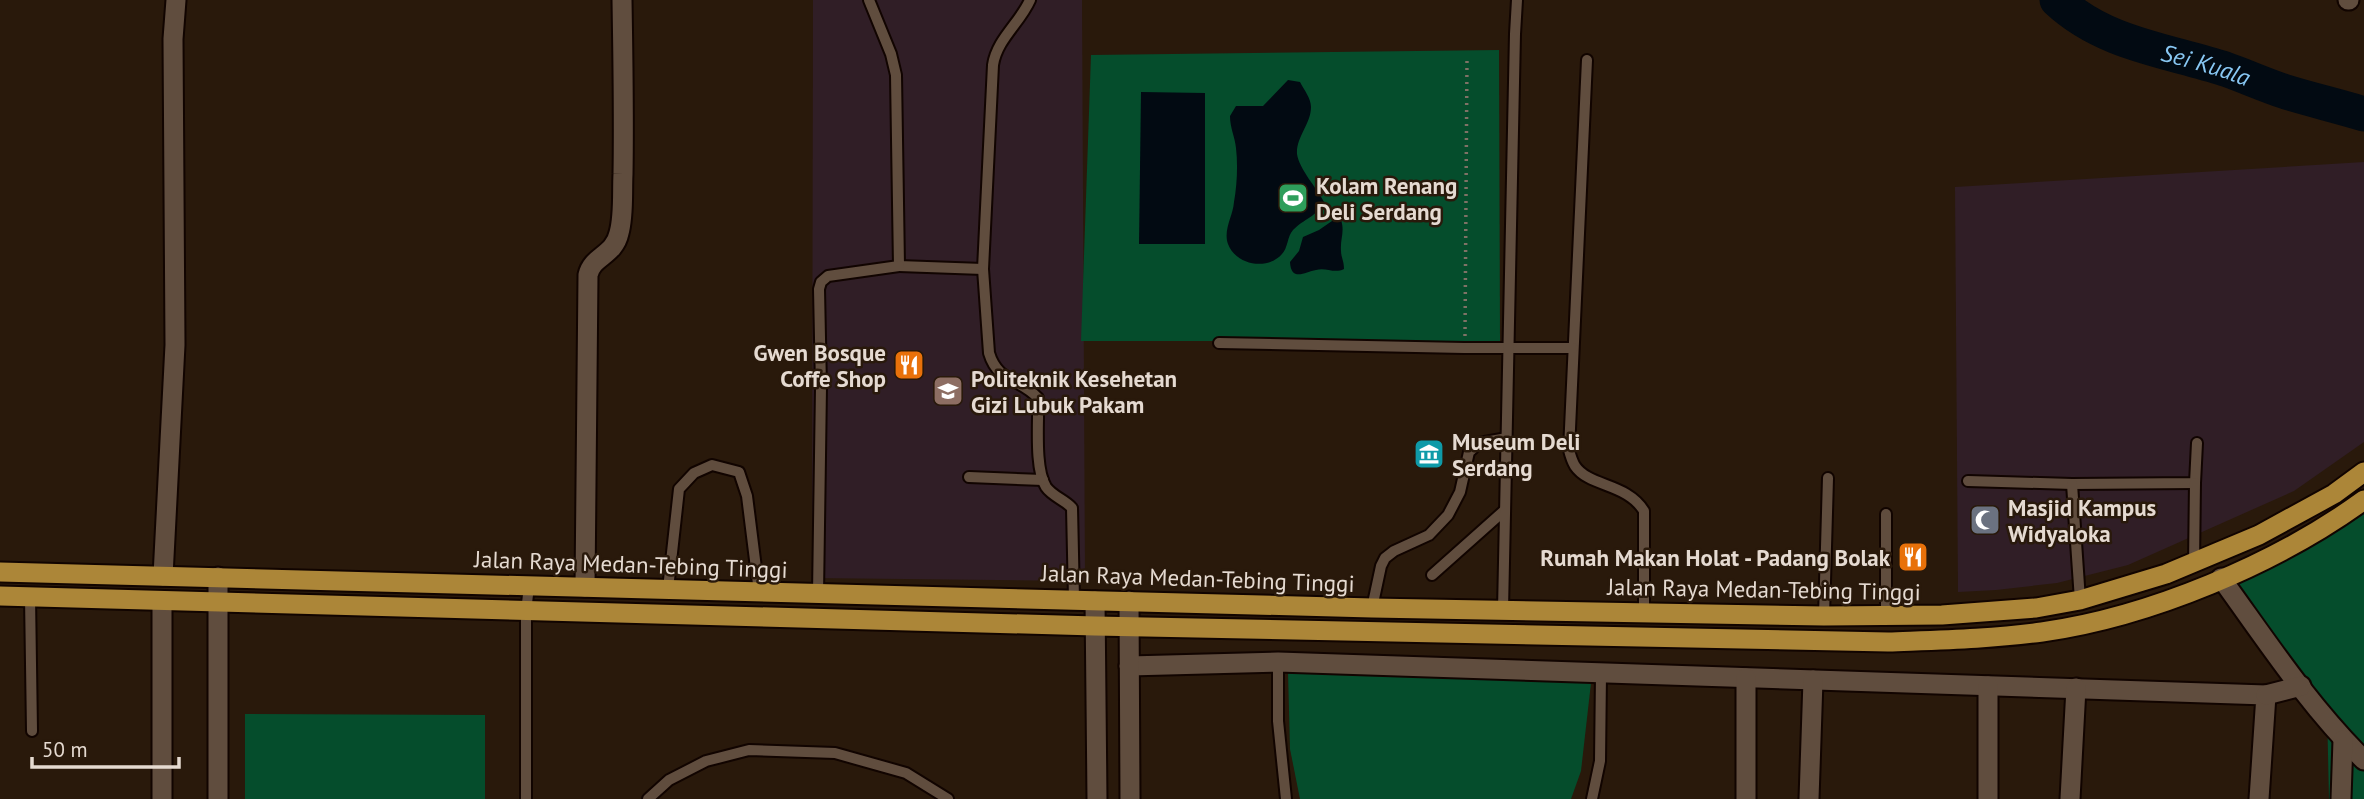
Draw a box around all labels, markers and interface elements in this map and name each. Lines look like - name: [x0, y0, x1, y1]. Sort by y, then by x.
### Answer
- water label: Sei Kuala: [2158, 37, 2255, 93]
- place label: Kolam Renang Deli Serdang: [1316, 171, 1457, 226]
- sports icon: Kolam Renang Deli Serdang: [1276, 181, 1310, 215]
- place label: Gwen Bosque Coffe Shop: [754, 338, 886, 393]
- restaurant icon: Gwen Bosque Coffe Shop: [892, 348, 926, 382]
- place label: Politeknik Kesehetan Gizi Lubuk Pakam: [971, 364, 1177, 419]
- school or university icon: Politeknik Kesehetan Gizi Lubuk Pakam: [931, 374, 965, 408]
- place label: Museum Deli Serdang: [1452, 427, 1580, 482]
- museum icon: Museum Deli Serdang: [1412, 437, 1446, 471]
- place label: Masjid Kampus Widyaloka: [2008, 493, 2157, 548]
- mosque icon: Masjid Kampus Widyaloka: [1968, 503, 2002, 537]
- restaurant icon: Rumah Makan Holat - Padang Bolak: [1896, 540, 1930, 574]
- place label: Rumah Makan Holat - Padang Bolak: [1540, 543, 1891, 572]
- street label: Jalan Raya Medan-Tebing Tinggi: [473, 544, 788, 584]
- street label: Jalan Raya Medan-Tebing Tinggi: [1040, 558, 1355, 598]
- street label: Jalan Raya Medan-Tebing Tinggi: [1606, 572, 1921, 606]
- scale bar: [32, 726, 178, 770]
- text: 50 m: [42, 736, 88, 763]

